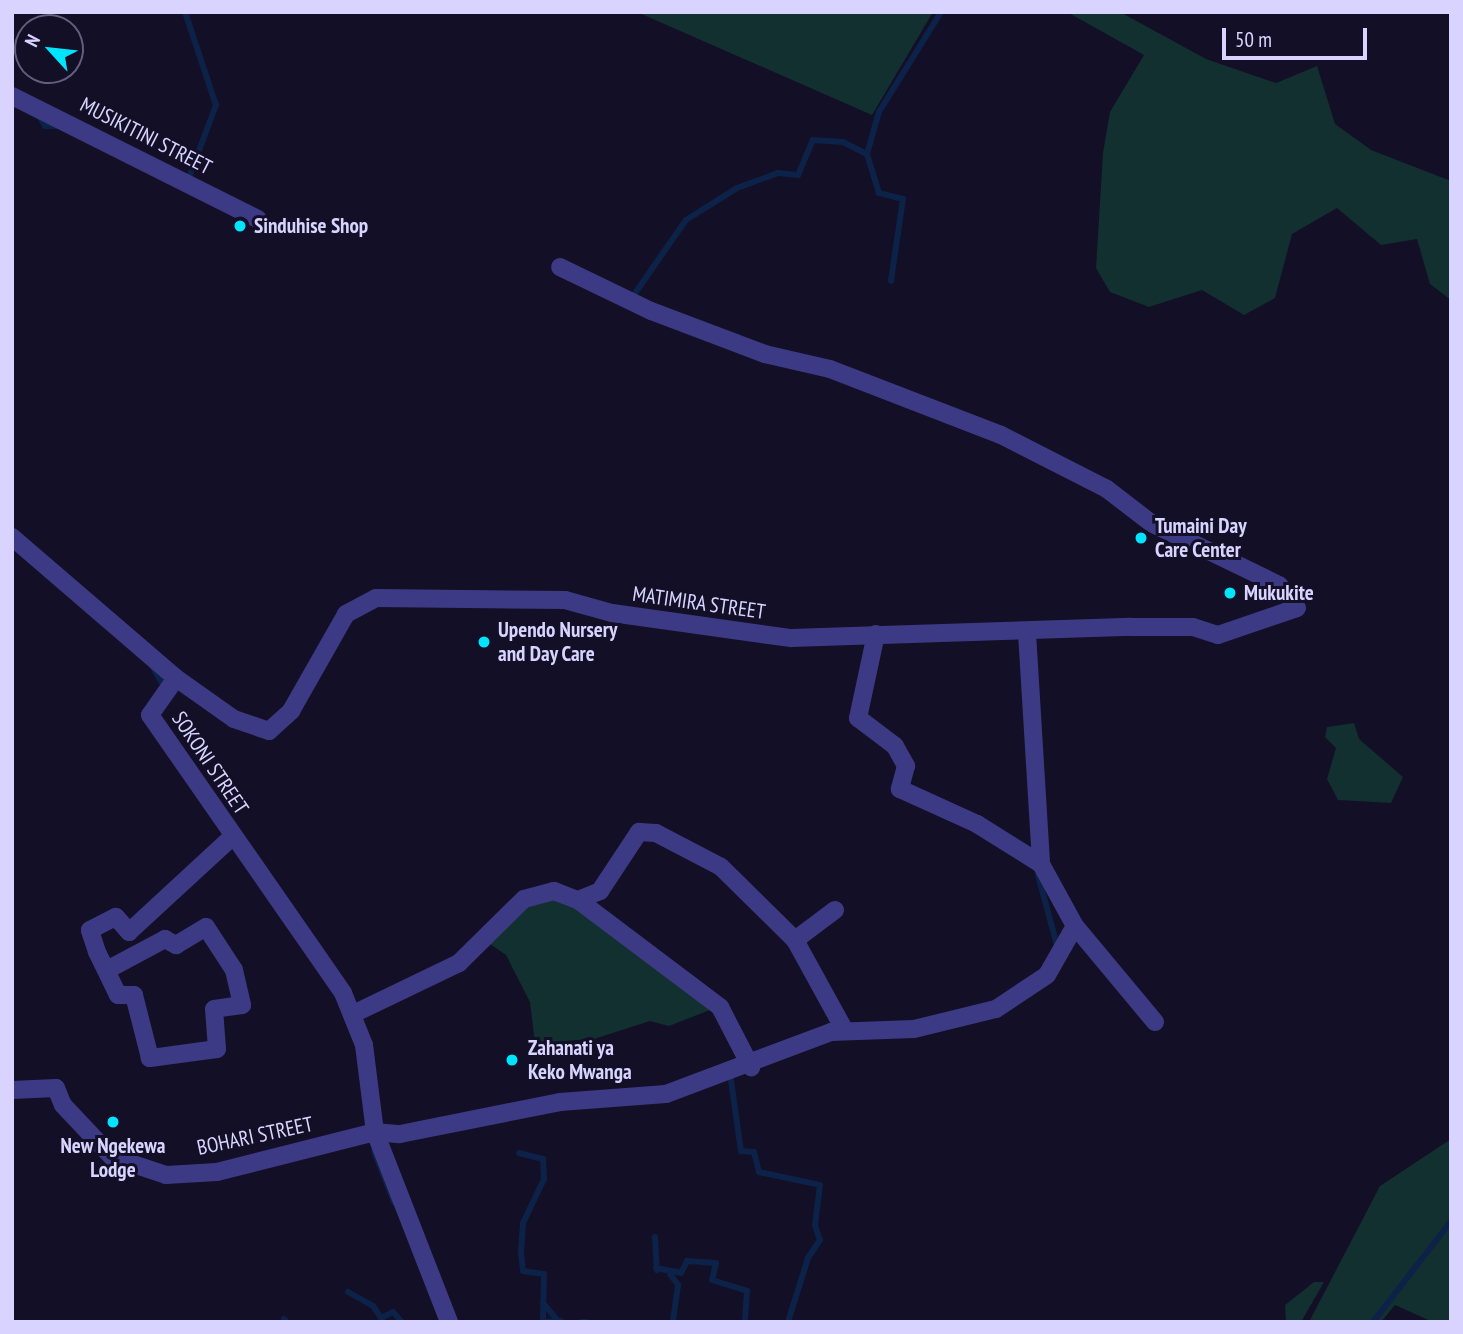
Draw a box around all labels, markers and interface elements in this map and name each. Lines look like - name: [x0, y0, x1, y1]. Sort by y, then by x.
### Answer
- north arrow: [14, 14, 84, 84]
- scale bar: [1225, 14, 1370, 58]
- text: 50 m: [1235, 26, 1272, 53]
- text: N: [19, 30, 45, 50]
- street label: MUSIKITINI STREET: [76, 92, 216, 180]
- place label: Sinduhise Shop: [254, 213, 368, 239]
- marker: Sinduhise Shop: [232, 218, 248, 234]
- place label: Tumaini Day Care Center: [1155, 513, 1247, 563]
- marker: Tumaini Day Care Center: [1133, 530, 1149, 546]
- place label: Mukukite: [1244, 580, 1314, 606]
- street label: MATIMIRA STREET: [631, 581, 767, 625]
- marker: Mukukite: [1222, 585, 1238, 601]
- place label: Upendo Nursery and Day Care: [498, 617, 617, 667]
- marker: Upendo Nursery and Day Care: [476, 634, 492, 650]
- street label: SOKONI STREET: [166, 707, 254, 819]
- place label: Zahanati ya Keko Mwanga: [528, 1035, 632, 1085]
- marker: Zahanati ya Keko Mwanga: [502, 1050, 522, 1070]
- street label: BOHARI STREET: [195, 1111, 315, 1161]
- marker: New Ngekewa Lodge: [105, 1114, 121, 1130]
- place label: New Ngekewa Lodge: [60, 1133, 166, 1183]

